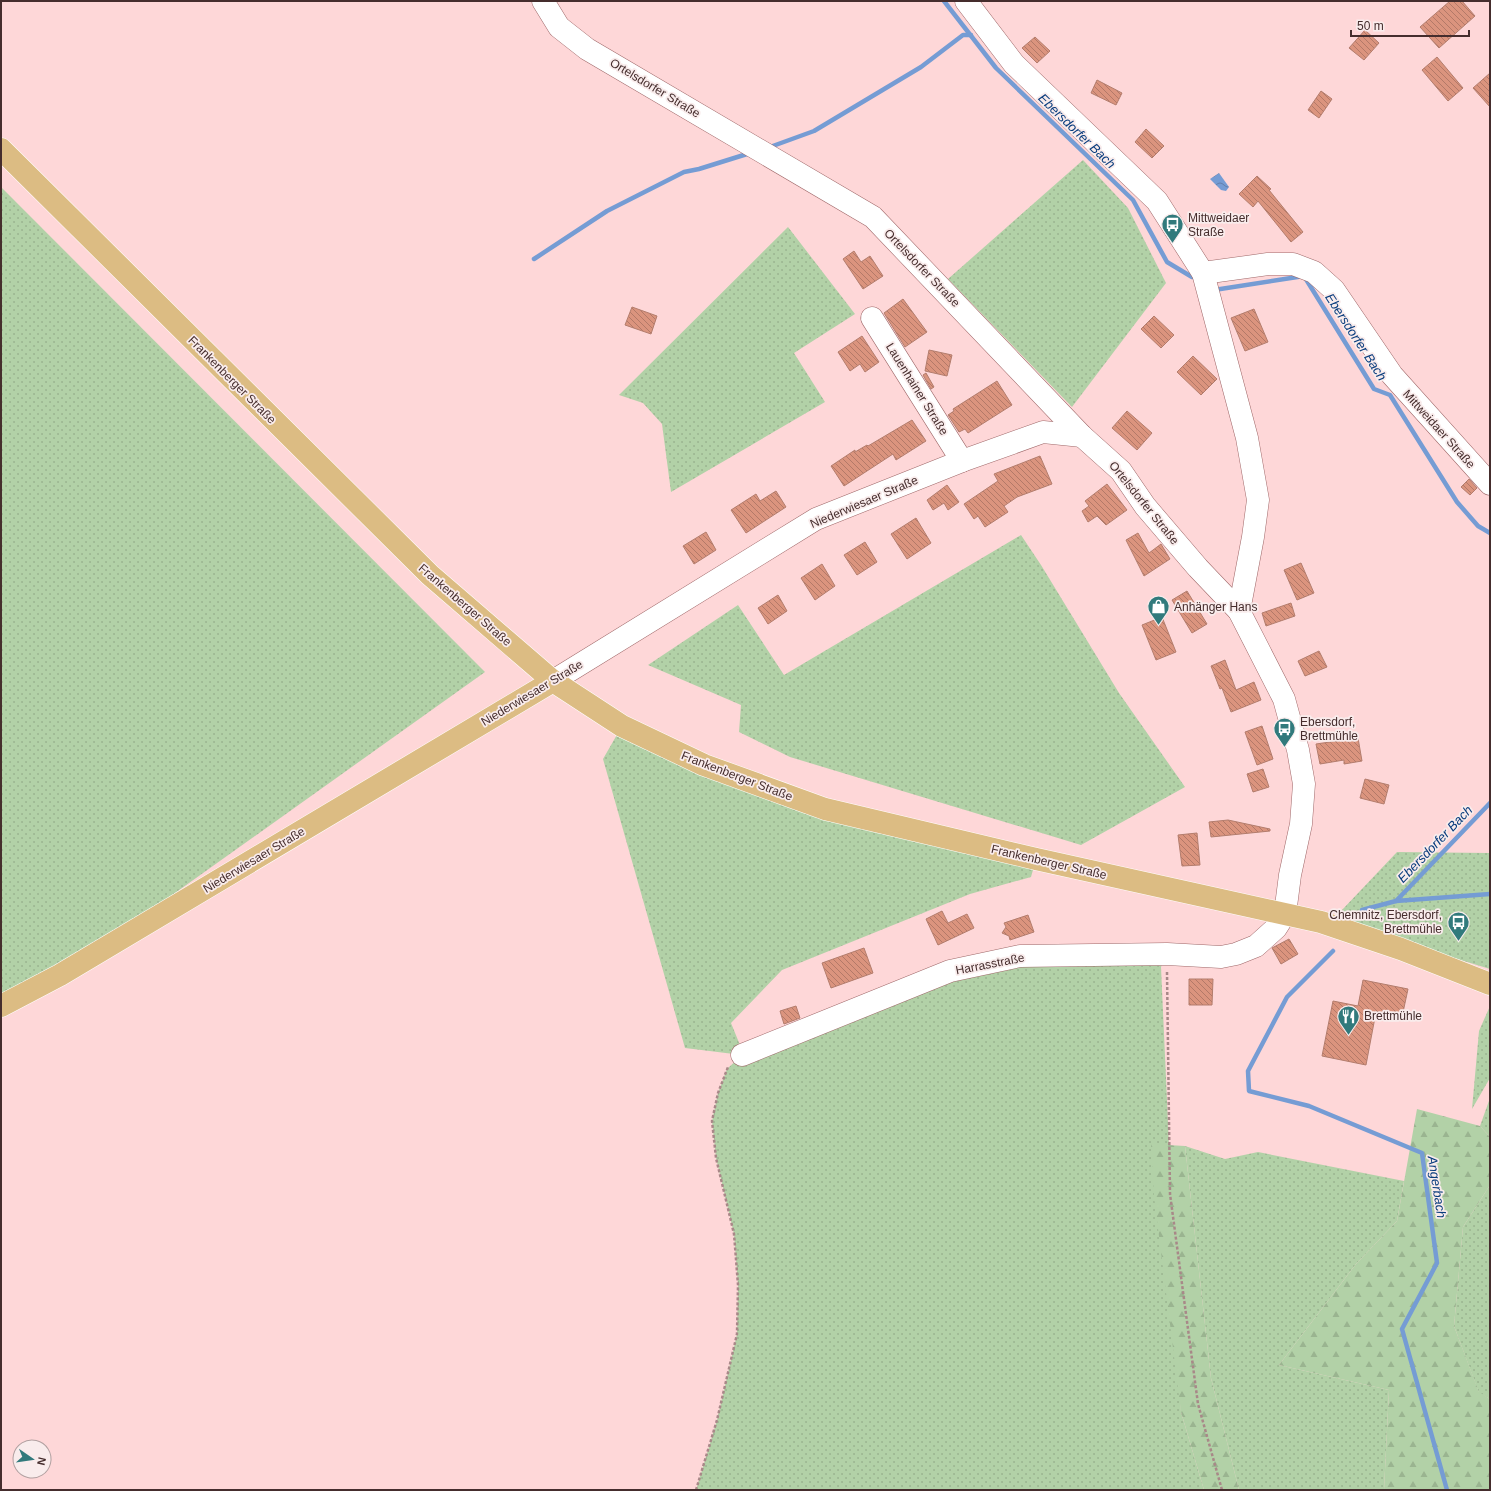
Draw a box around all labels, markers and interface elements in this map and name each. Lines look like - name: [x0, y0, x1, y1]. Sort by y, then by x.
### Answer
- scale bar: [1351, 12, 1469, 38]
- text: 50 m: [1357, 19, 1384, 33]
- street label: Ortelsdorfer Straße: [607, 56, 703, 121]
- water label: Ebersdorfer Bach: [1035, 90, 1119, 172]
- place label: Mittweidaer Straße: [1188, 211, 1249, 239]
- bus stop icon: Mittweidaer Straße: [1159, 212, 1185, 245]
- street label: Ortelsdorfer Straße: [881, 226, 963, 310]
- water label: Ebersdorfer Bach: [1322, 290, 1390, 384]
- street label: Frankenberger Straße: [185, 333, 279, 427]
- street label: Lauenhainer Straße: [883, 340, 951, 438]
- street label: Mittweidaer Straße: [1400, 387, 1478, 471]
- street label: Ortelsdorfer Straße: [1106, 459, 1182, 548]
- street label: Niederwiesaer Straße: [808, 473, 920, 531]
- street label: Frankenberger Straße: [416, 561, 514, 649]
- shop icon: Anhänger Hans: [1145, 594, 1171, 627]
- place label: Anhänger Hans: [1174, 600, 1257, 614]
- street label: Niederwiesaer Straße: [479, 657, 586, 729]
- place label: Ebersdorf, Brettmühle: [1300, 715, 1358, 743]
- bus stop icon: Ebersdorf, Brettmühle: [1272, 716, 1298, 749]
- street label: Frankenberger Straße: [679, 748, 795, 804]
- water label: Ebersdorfer Bach: [1394, 802, 1476, 886]
- street label: Niederwiesaer Straße: [201, 824, 308, 896]
- street label: Frankenberger Straße: [990, 842, 1108, 882]
- place label: Chemnitz, Ebersdorf, Brettmühle: [1329, 908, 1442, 936]
- bus stop icon: Chemnitz, Ebersdorf, Brettmühle: [1445, 909, 1471, 942]
- street label: Harrasstraße: [954, 950, 1026, 978]
- restaurant icon: Brettmühle: [1335, 1003, 1361, 1036]
- place label: Brettmühle: [1364, 1009, 1422, 1023]
- water label: Angerbach: [1425, 1154, 1449, 1219]
- north arrow: [12, 1439, 52, 1479]
- text: N: [35, 1456, 48, 1467]

